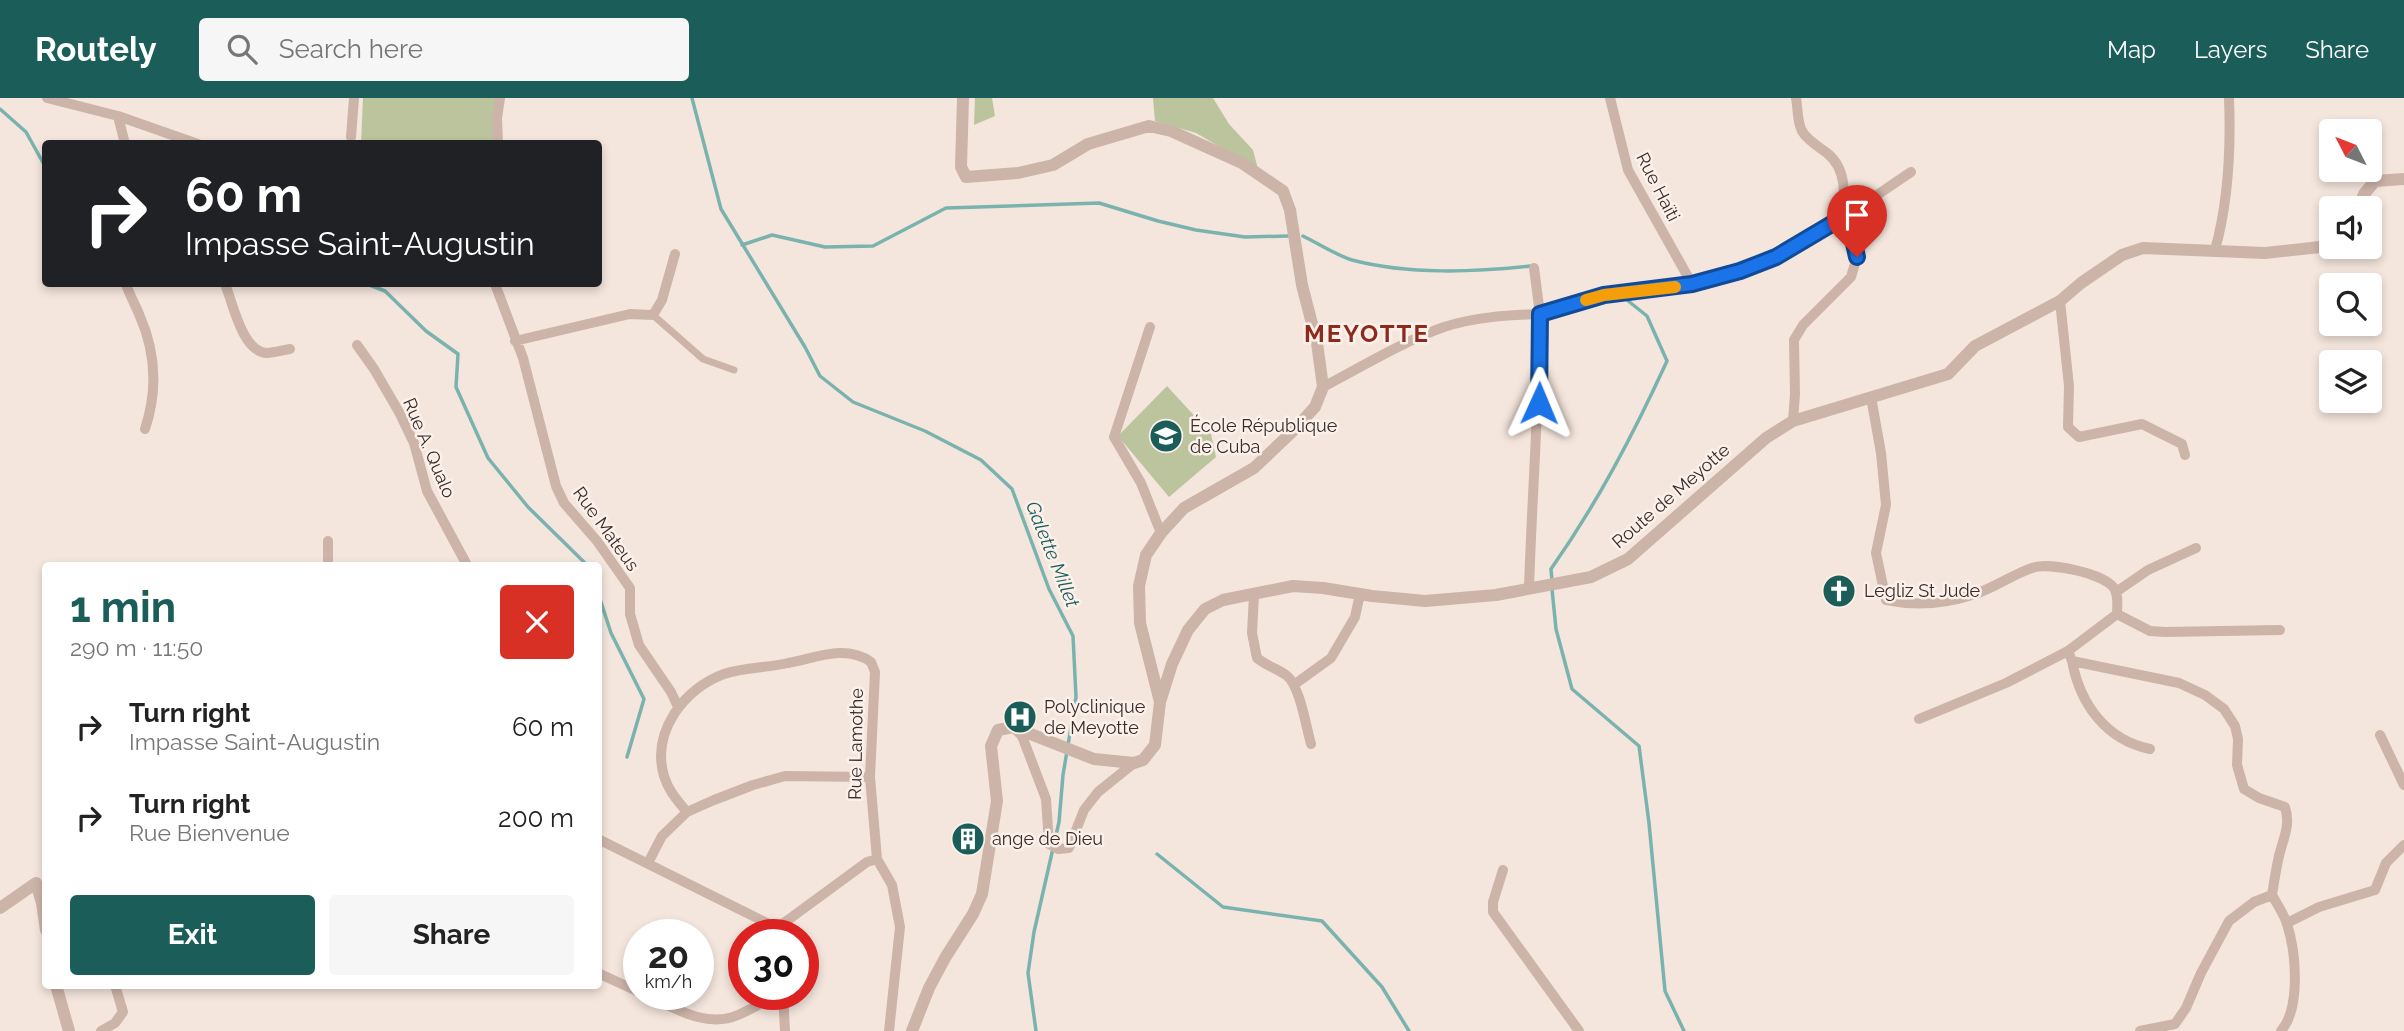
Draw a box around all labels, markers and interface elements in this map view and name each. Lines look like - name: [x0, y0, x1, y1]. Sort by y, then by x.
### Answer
- search box: [199, 18, 689, 81]
- text: Routely: [35, 30, 157, 69]
- icon: search: [223, 30, 261, 68]
- text: Search here: [279, 34, 423, 64]
- text: Map: [2107, 35, 2156, 64]
- text: Layers: [2194, 35, 2267, 64]
- text: Share: [2305, 35, 2369, 64]
- north arrow: [2319, 119, 2382, 182]
- map controls: [2319, 119, 2382, 413]
- street label: Rue Haïti: [1632, 149, 1685, 225]
- text: 60 m: [185, 166, 302, 223]
- icon: right: [70, 168, 161, 259]
- pin: [1827, 185, 1887, 257]
- icon: arrive: [1838, 196, 1876, 234]
- button: sound: [2319, 196, 2382, 259]
- text: Impasse Saint-Augustin: [185, 225, 535, 262]
- button: search: [2319, 273, 2382, 336]
- district label: MEYOTTE: [1304, 319, 1430, 348]
- button: layers: [2319, 350, 2382, 413]
- position arrow: [1502, 366, 1576, 440]
- street label: Rue A. Qualo: [399, 395, 460, 501]
- place label: École République de Cuba: [1190, 414, 1338, 457]
- school or university icon: École République de Cuba: [1147, 417, 1185, 455]
- street label: Route de Meyotte: [1608, 439, 1734, 552]
- street label: Rue Mateus: [569, 483, 644, 575]
- water label: Galette Millet: [1022, 498, 1085, 611]
- church icon: Legliz St Jude: [1820, 572, 1858, 610]
- place label: Legliz St Jude: [1864, 580, 1981, 601]
- text: 1 min: [70, 583, 176, 632]
- button: close: [500, 585, 574, 659]
- text: 290 m · 11:50: [70, 634, 203, 661]
- street label: Rue Lamothe: [844, 687, 867, 800]
- place label: Polyclinique de Meyotte: [1044, 696, 1146, 738]
- text: Turn right: [129, 698, 250, 728]
- hospital icon: Polyclinique de Meyotte: [1001, 698, 1039, 736]
- icon: right: [70, 708, 108, 746]
- text: 60 m: [512, 712, 574, 742]
- text: Impasse Saint-Augustin: [129, 728, 380, 755]
- text: Turn right: [129, 789, 250, 819]
- icon: right: [70, 799, 108, 837]
- text: 200 m: [498, 803, 574, 833]
- text: Rue Bienvenue: [129, 819, 290, 846]
- building icon: ange de Dieu: [949, 820, 987, 858]
- place label: ange de Dieu: [992, 828, 1103, 849]
- button: Exit: [70, 895, 315, 975]
- button: Share: [329, 895, 574, 975]
- speed limit sign: 30: [728, 919, 819, 1010]
- text: 20: [648, 935, 689, 976]
- text: km/h: [645, 971, 692, 992]

